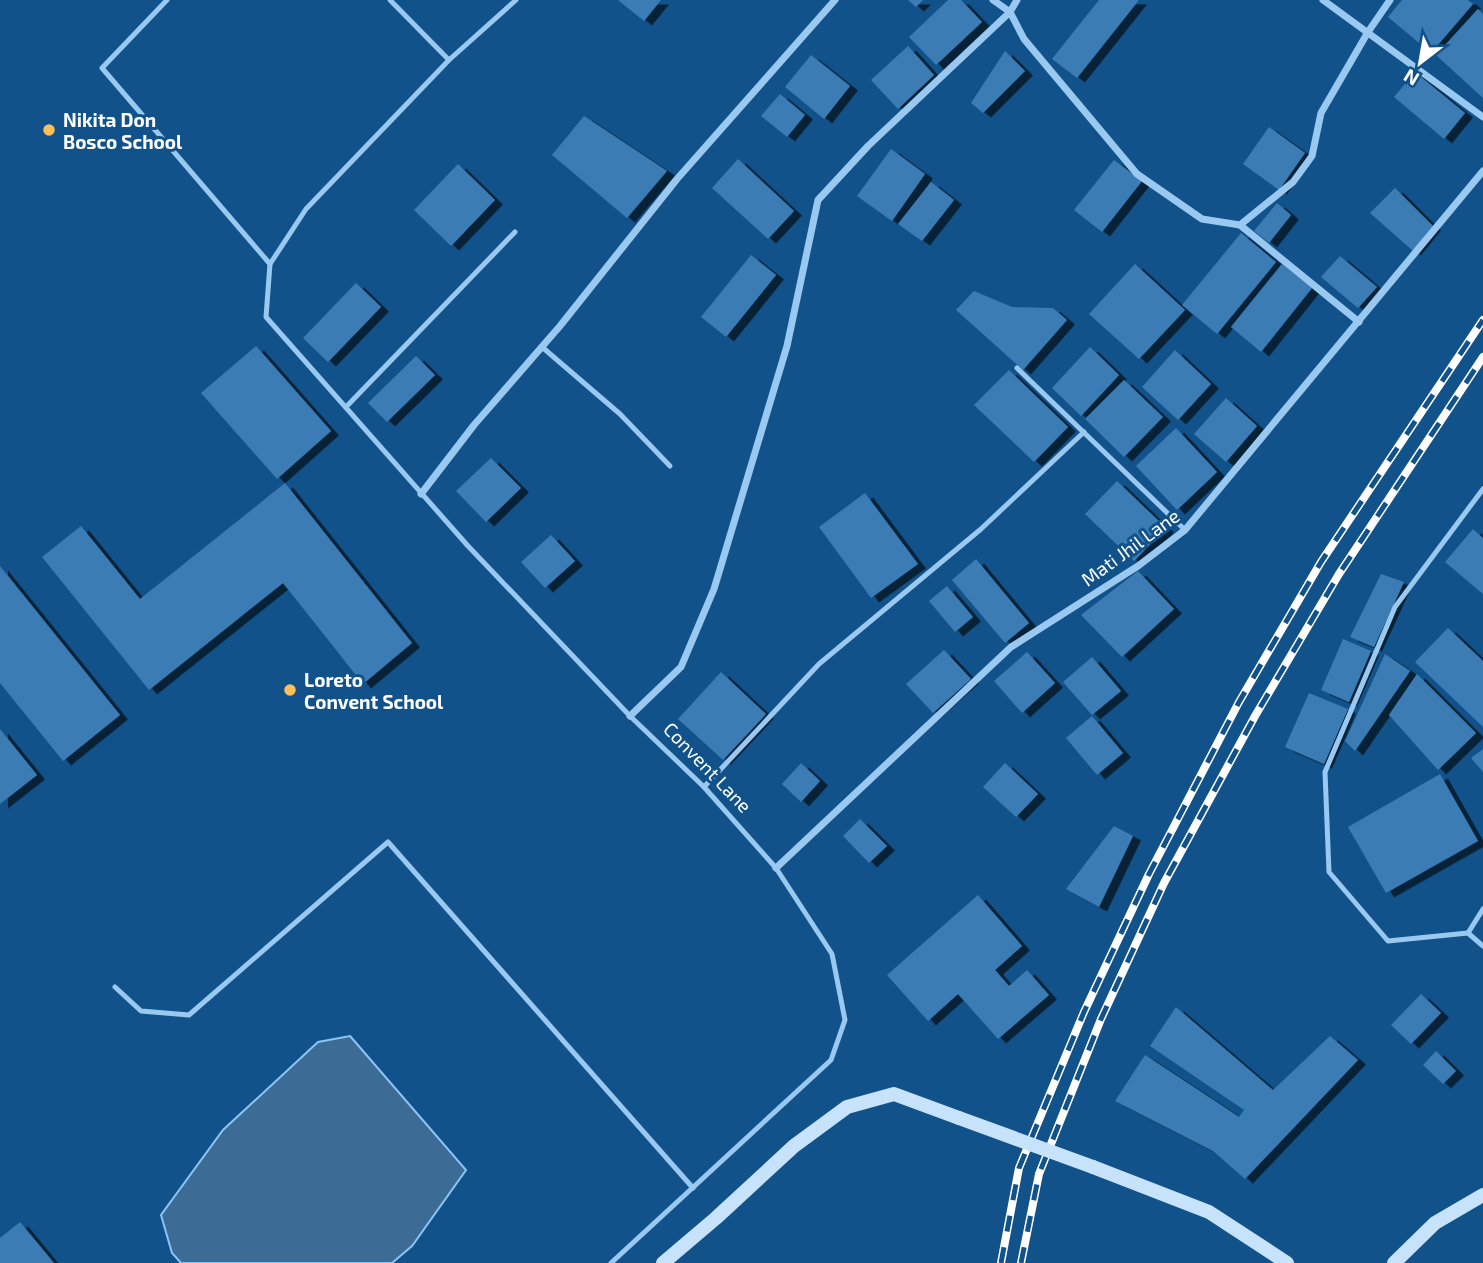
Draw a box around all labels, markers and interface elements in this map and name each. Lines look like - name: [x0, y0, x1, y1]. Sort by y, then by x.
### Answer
- north arrow: [1385, 28, 1455, 98]
- text: N: [1399, 65, 1423, 91]
- place label: Nikita Don Bosco School: [63, 108, 183, 153]
- marker: Nikita Don Bosco School: [41, 122, 57, 138]
- street label: Mati Jhil Lane: [1076, 504, 1184, 590]
- place label: Loreto Convent School: [304, 668, 444, 713]
- marker: Loreto Convent School: [282, 682, 298, 698]
- street label: Convent Lane: [659, 717, 757, 817]

